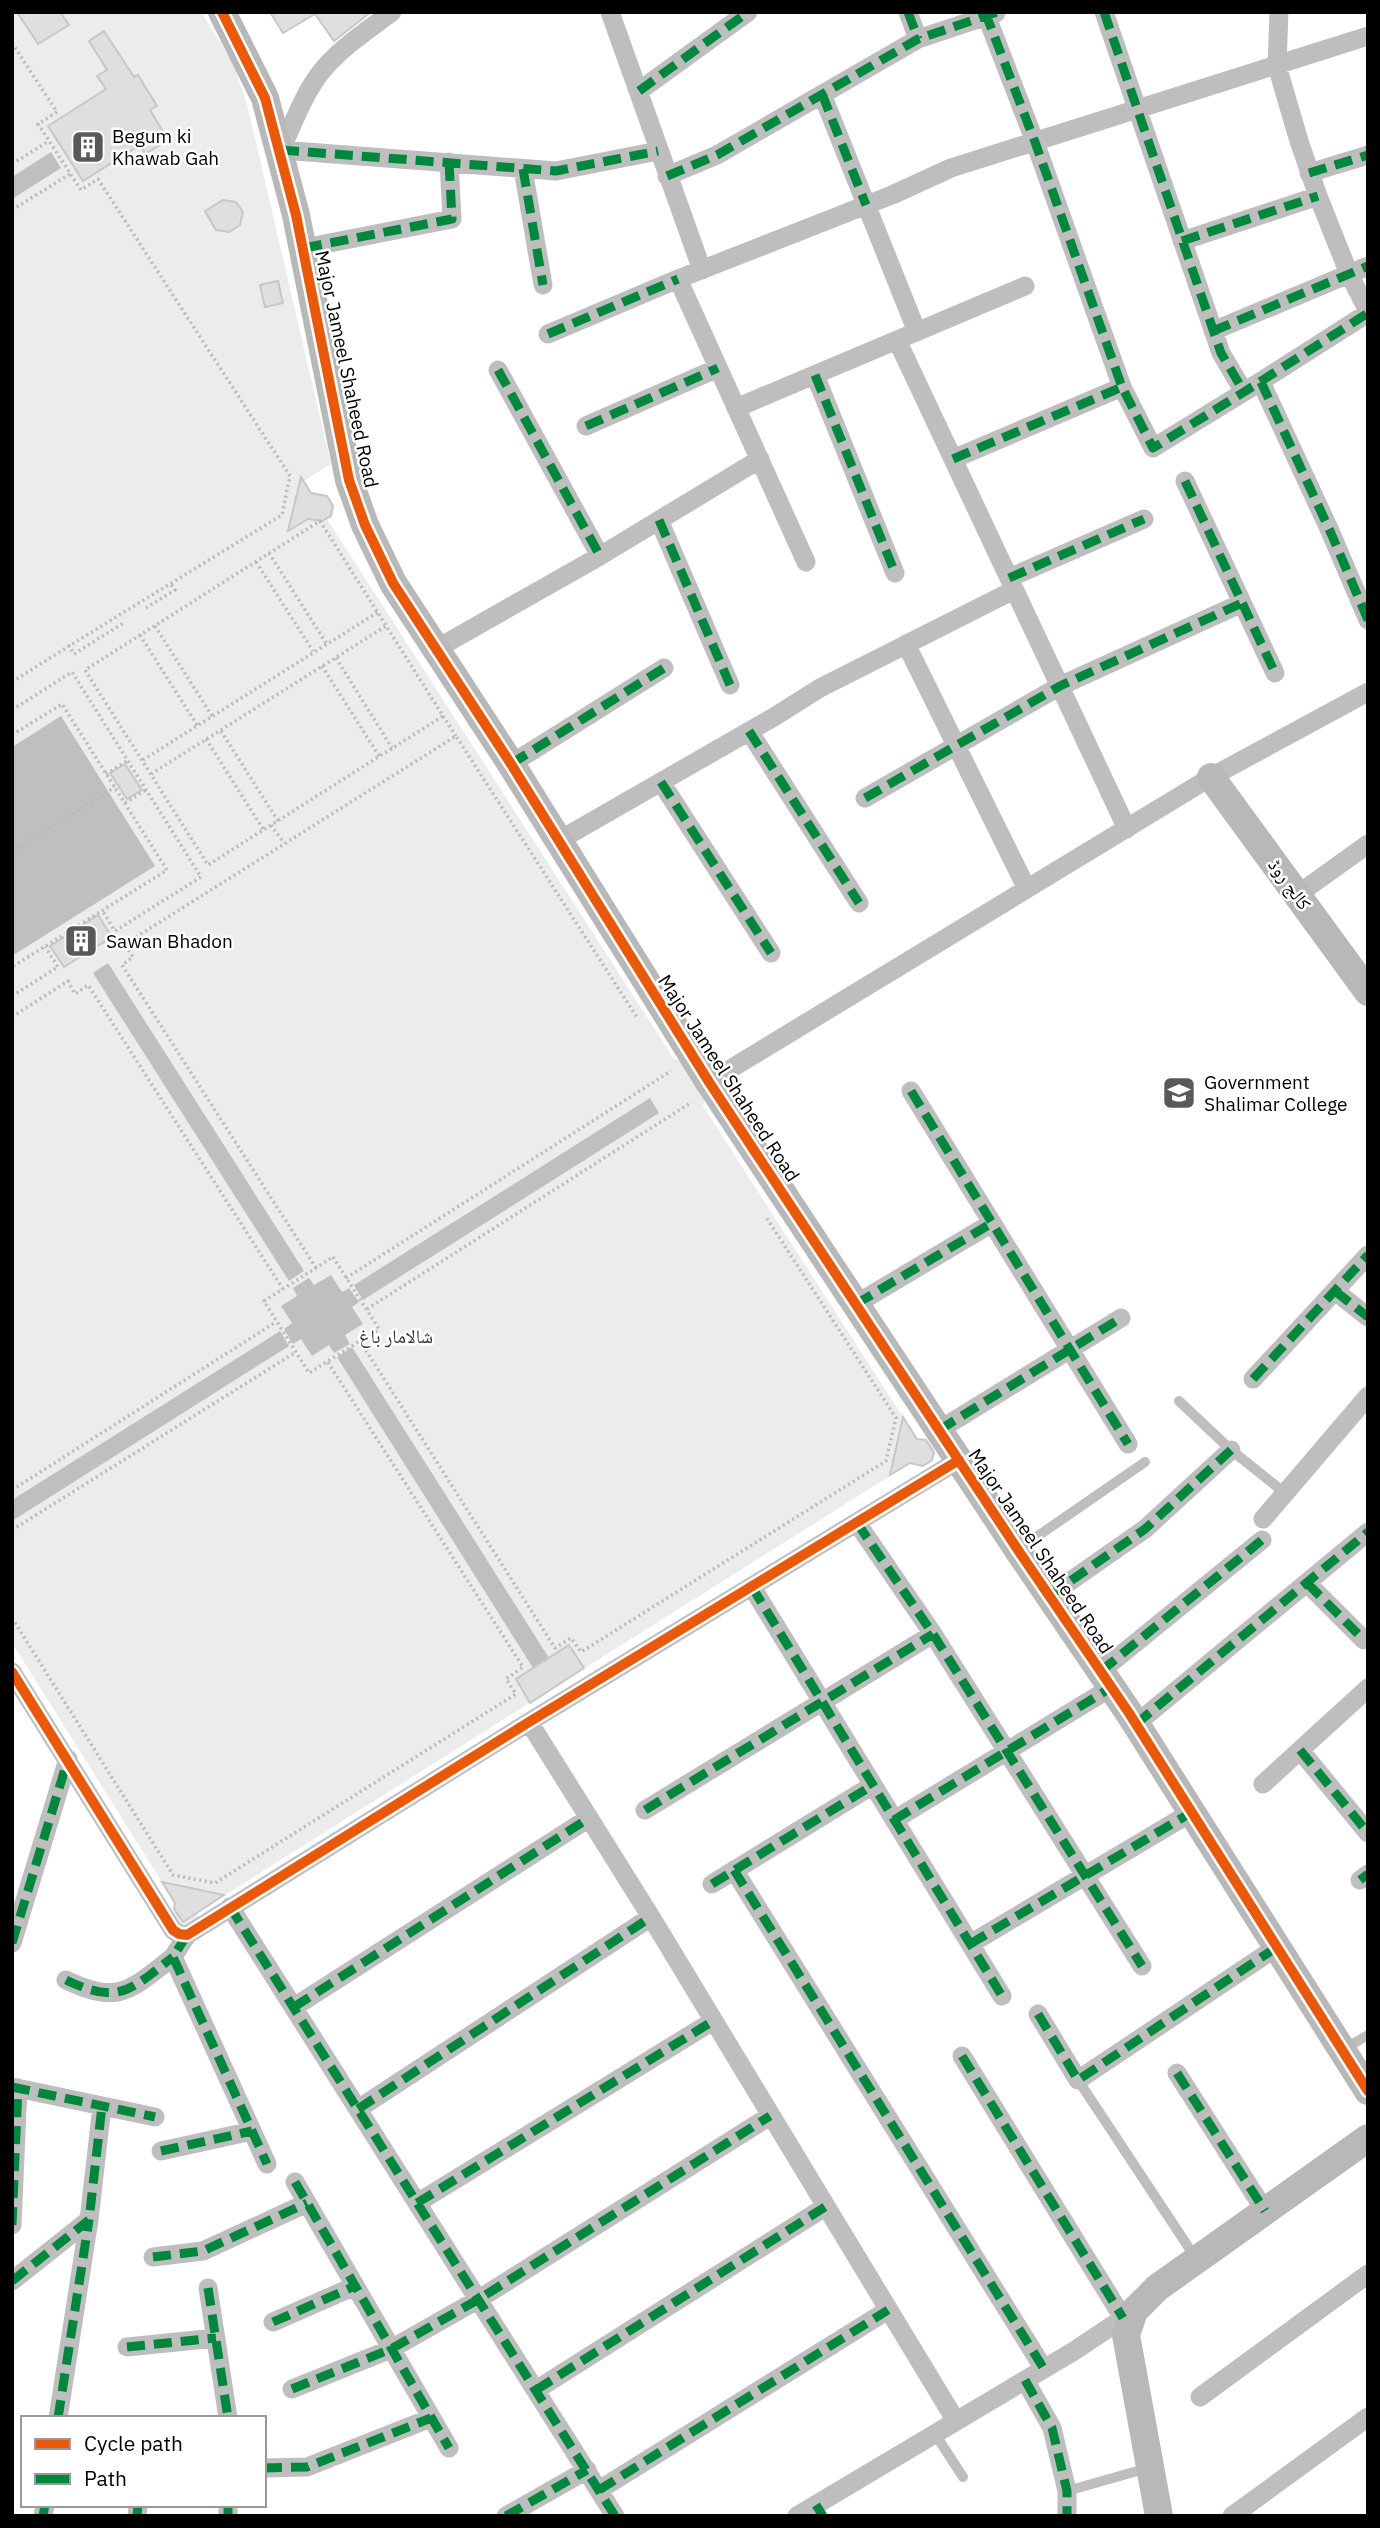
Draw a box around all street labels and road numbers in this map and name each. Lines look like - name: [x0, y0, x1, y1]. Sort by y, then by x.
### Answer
- street label: Major Jameel Shaheed Road: [310, 248, 384, 490]
- street label: کالج روڈ: [1262, 854, 1317, 915]
- street label: Major Jameel Shaheed Road: [653, 970, 805, 1186]
- street label: Major Jameel Shaheed Road: [963, 1444, 1119, 1658]

